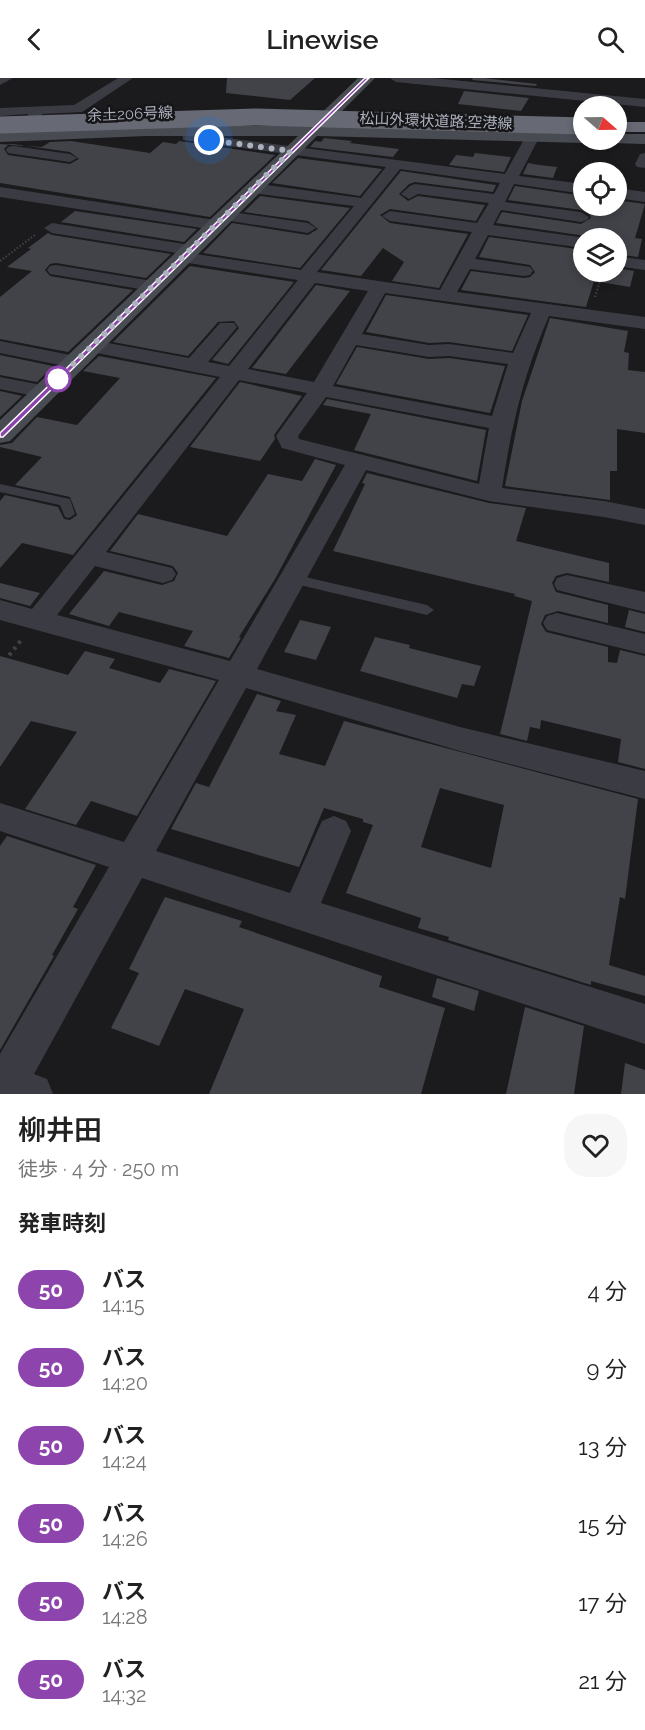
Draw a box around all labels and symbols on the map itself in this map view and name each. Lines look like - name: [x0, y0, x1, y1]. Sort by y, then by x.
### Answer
- north arrow: [573, 96, 627, 150]
- street label: 余土206号線: [87, 104, 173, 124]
- street label: 松山外環状道路;空港線: [359, 109, 513, 133]
- your location: [194, 125, 224, 155]
- unlabelled marker: [45, 366, 71, 392]

